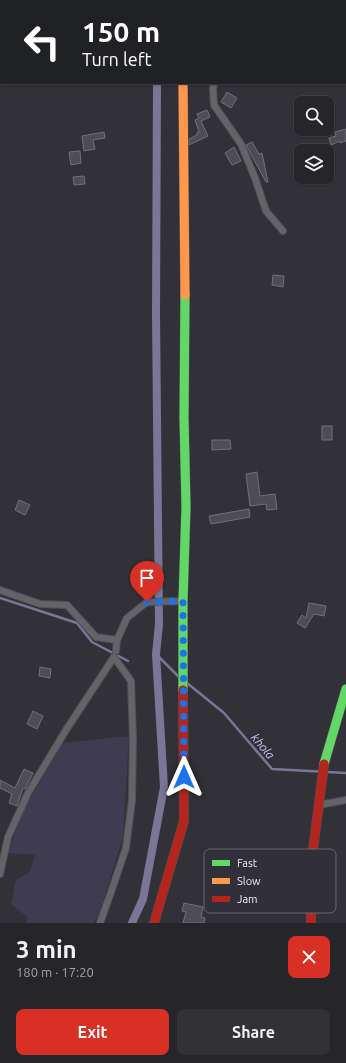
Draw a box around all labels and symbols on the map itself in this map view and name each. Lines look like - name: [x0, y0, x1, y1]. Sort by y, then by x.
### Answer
- pin: [130, 561, 164, 602]
- water label: khola: [249, 731, 278, 762]
- position arrow: [163, 756, 205, 798]
- legend: [204, 849, 336, 913]
- text: Fast: [237, 857, 258, 869]
- text: Slow: [237, 875, 261, 887]
- text: Jam: [237, 893, 258, 905]

